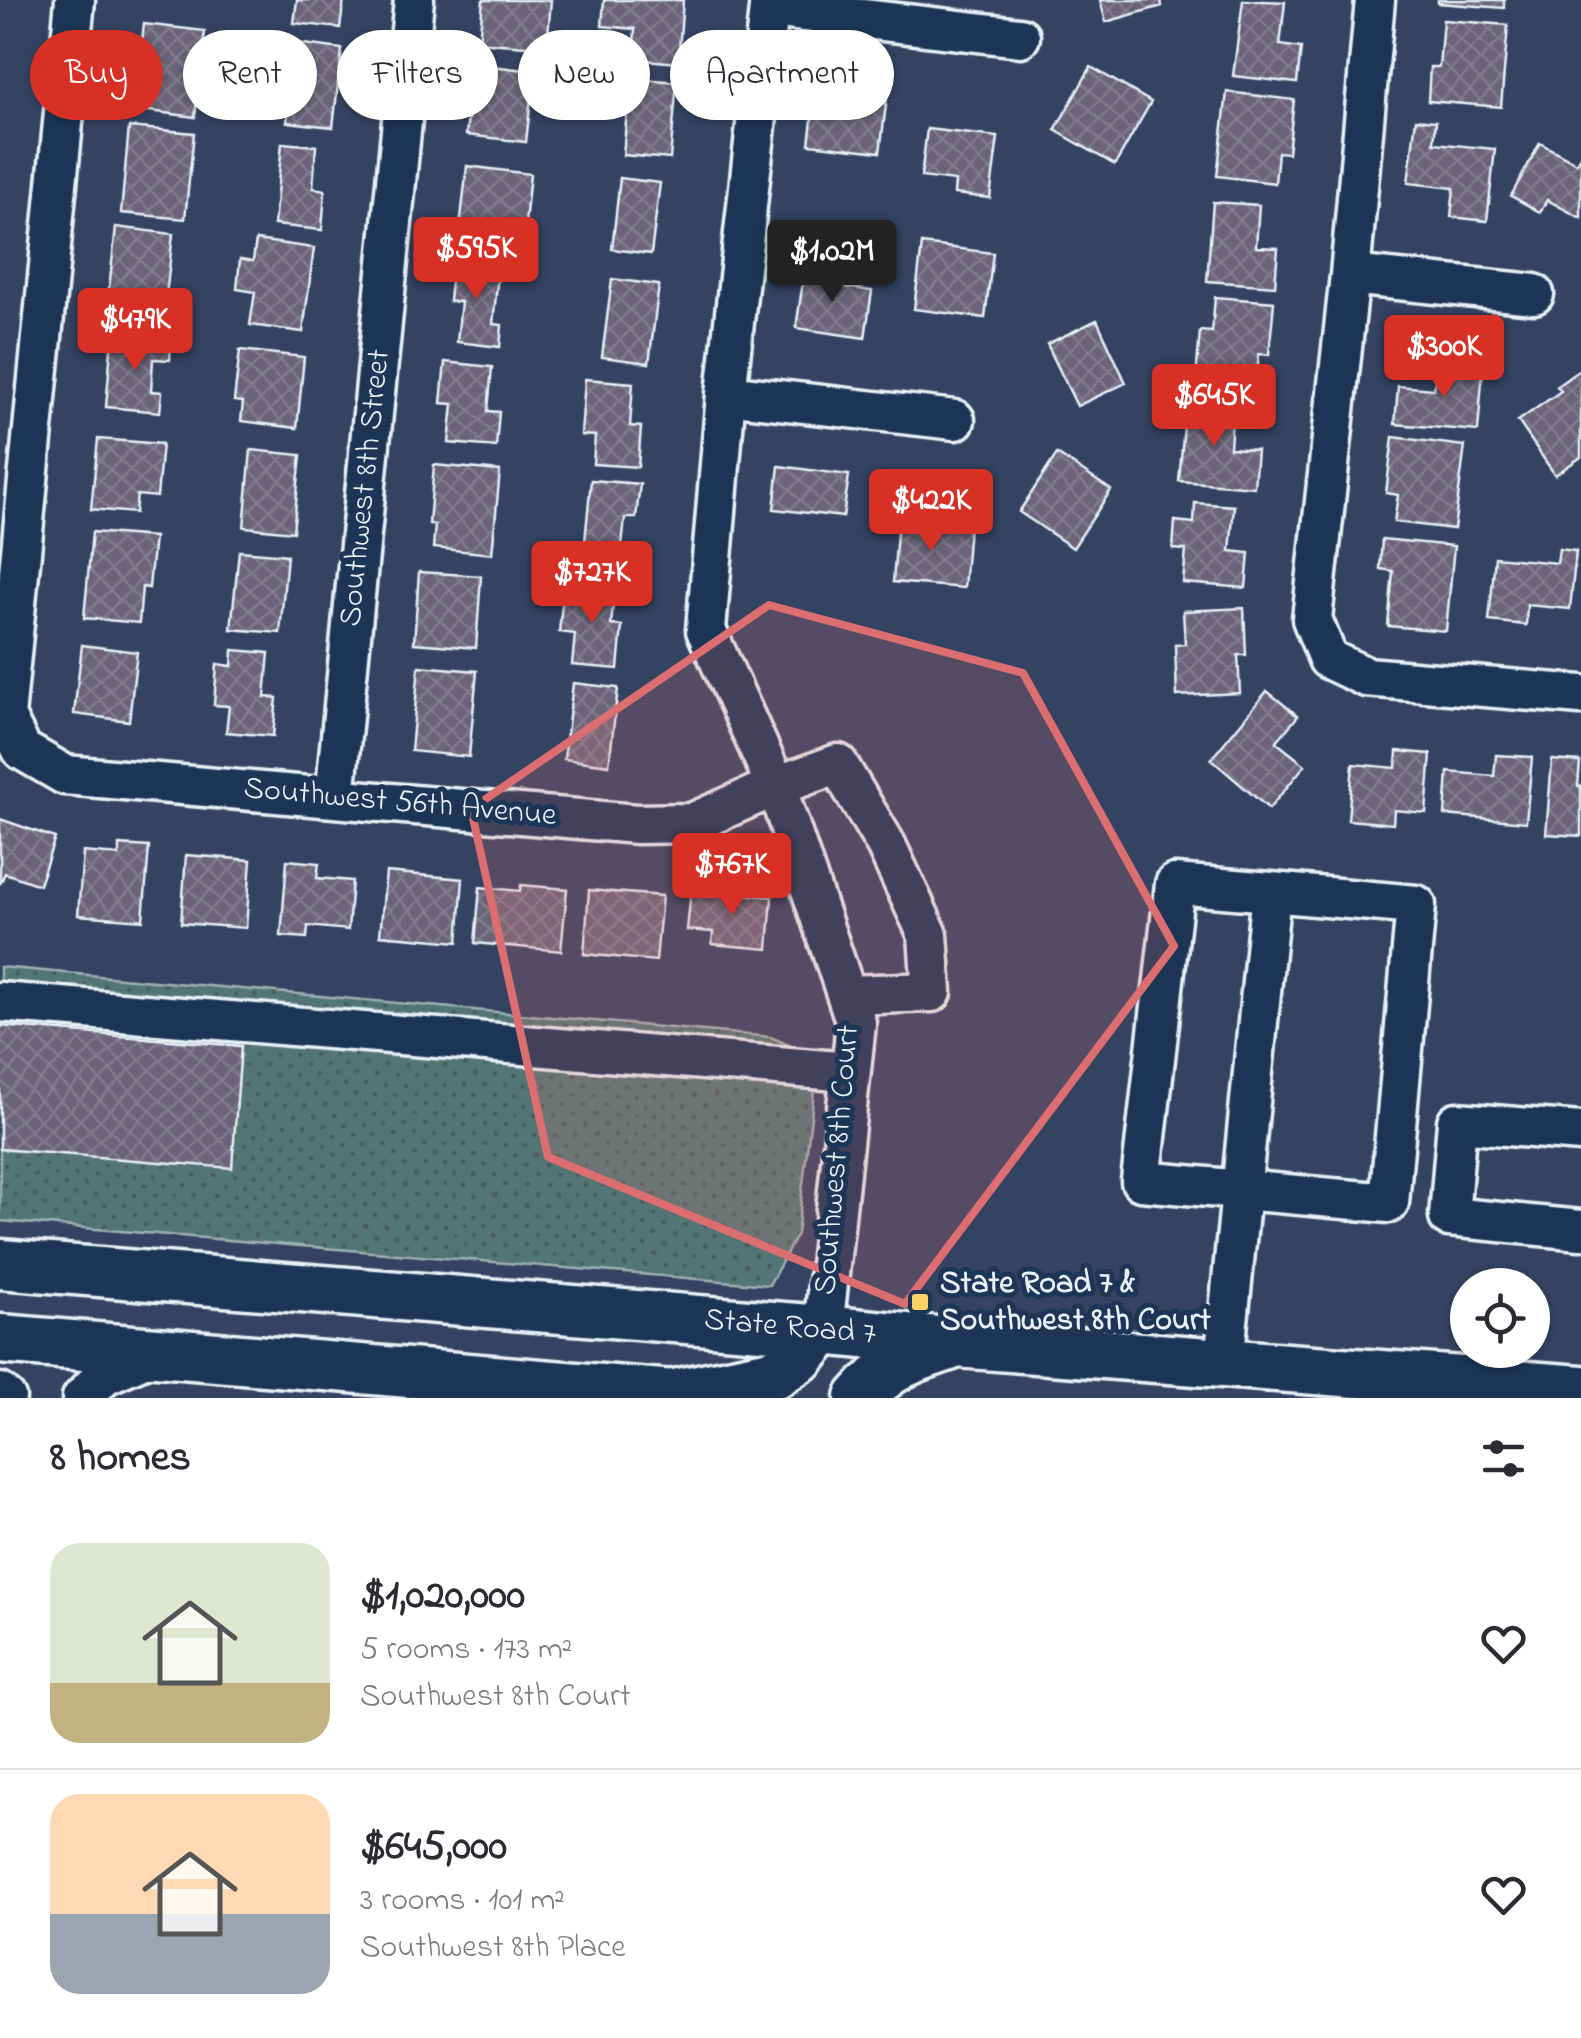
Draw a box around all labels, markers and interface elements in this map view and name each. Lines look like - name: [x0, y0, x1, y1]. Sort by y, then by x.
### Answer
- chip: Buy: [30, 30, 163, 120]
- chip: Rent: [183, 30, 317, 120]
- chip: Filters: [337, 30, 498, 120]
- chip: New: [518, 30, 650, 120]
- chip: Apartment: [670, 30, 894, 120]
- pin: $595K: [406, 217, 546, 302]
- pin: $1.02M: [751, 220, 913, 305]
- text: $595K: [435, 226, 517, 273]
- text: $1.02M: [789, 229, 875, 276]
- pin: $479K: [65, 288, 205, 373]
- text: $479K: [100, 297, 170, 344]
- pin: $300K: [1374, 315, 1514, 400]
- text: $300K: [1406, 324, 1482, 371]
- street label: Southwest 8th Street: [328, 347, 404, 629]
- pin: $645K: [1144, 364, 1284, 449]
- text: $645K: [1174, 373, 1254, 420]
- pin: $422K: [861, 469, 1001, 554]
- text: $422K: [891, 478, 971, 525]
- pin: $727K: [522, 541, 662, 626]
- text: $727K: [553, 550, 631, 597]
- street label: Southwest 56th Avenue: [242, 766, 559, 840]
- pin: $767K: [662, 833, 802, 918]
- text: $767K: [694, 842, 770, 889]
- street label: Southwest 8th Court: [803, 1023, 873, 1297]
- place label: State Road 7 & Southwest 8th Court: [940, 1261, 1211, 1345]
- map controls: [1450, 1268, 1550, 1368]
- button: locate: [1450, 1268, 1550, 1368]
- marker: State Road 7 & Southwest 8th Court: [909, 1291, 931, 1313]
- street label: State Road 7: [702, 1297, 878, 1359]
- text: 8 homes: [50, 1428, 191, 1489]
- icon: filters: [1476, 1431, 1531, 1486]
- text: $1,020,000: [360, 1566, 525, 1627]
- icon: home: [130, 1583, 250, 1703]
- icon: heart: [1476, 1616, 1531, 1671]
- text: 5 rooms · 173 m²: [360, 1627, 572, 1674]
- text: Southwest 8th Court: [360, 1674, 631, 1721]
- text: $645,000: [360, 1817, 507, 1878]
- icon: home: [130, 1834, 250, 1954]
- icon: heart: [1476, 1867, 1531, 1922]
- text: 3 rooms · 101 m²: [360, 1878, 565, 1925]
- text: Southwest 8th Place: [360, 1925, 625, 1972]

